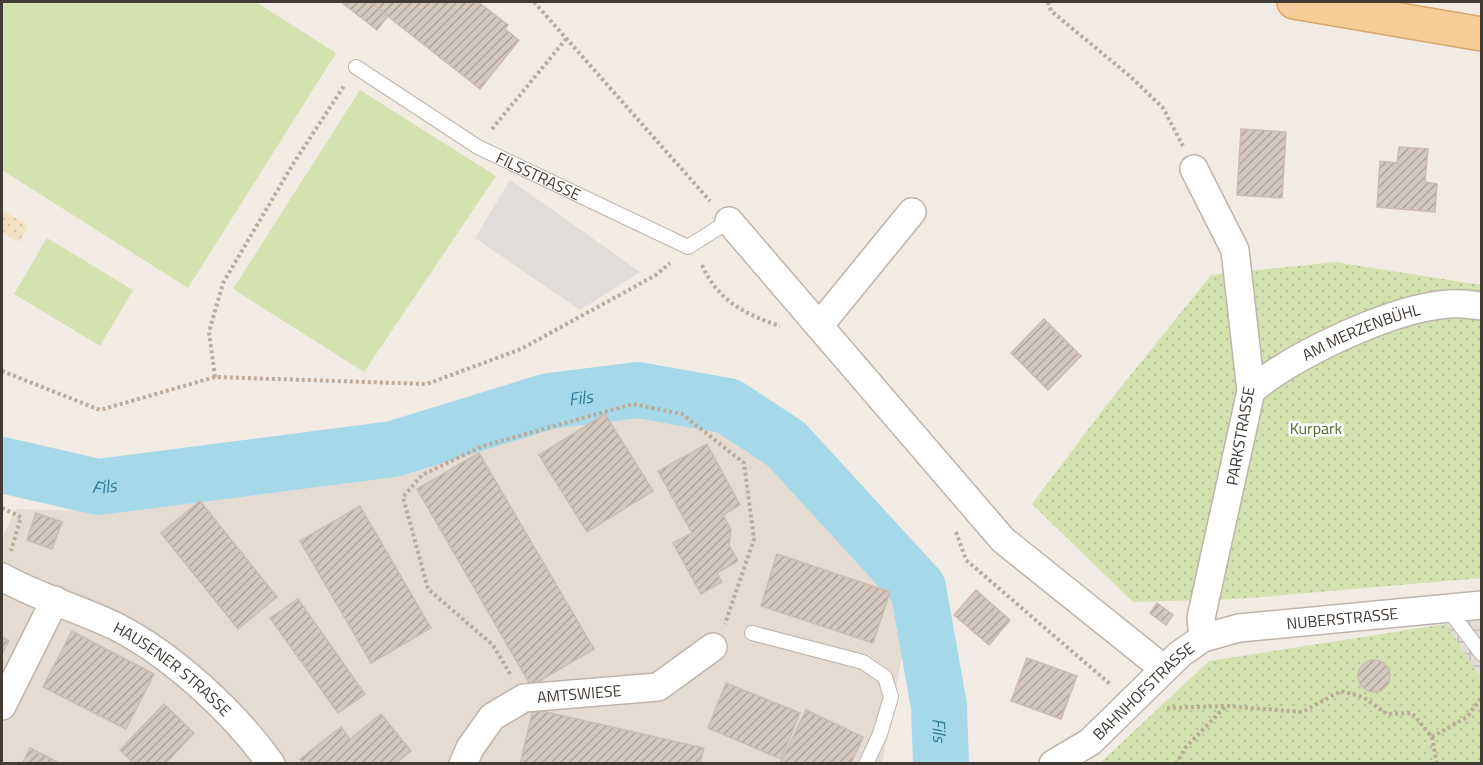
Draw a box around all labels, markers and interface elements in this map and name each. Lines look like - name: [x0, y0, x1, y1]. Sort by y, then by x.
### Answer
- street label: FILSSTRASSE: [492, 145, 585, 206]
- street label: AM MERZENBÜHL: [1298, 297, 1423, 367]
- water label: Fils: [567, 382, 595, 412]
- street label: PARKSTRASSE: [1220, 385, 1261, 487]
- park label: Kurpark: [1290, 416, 1343, 440]
- water label: Fils: [90, 471, 119, 502]
- street label: NUBERSTRASSE: [1285, 601, 1399, 635]
- street label: HAUSENER STRASSE: [109, 615, 237, 722]
- street label: BAHNHOFSTRASSE: [1087, 636, 1199, 745]
- street label: AMTSWIESE: [536, 678, 622, 709]
- water label: Fils: [926, 718, 954, 744]

